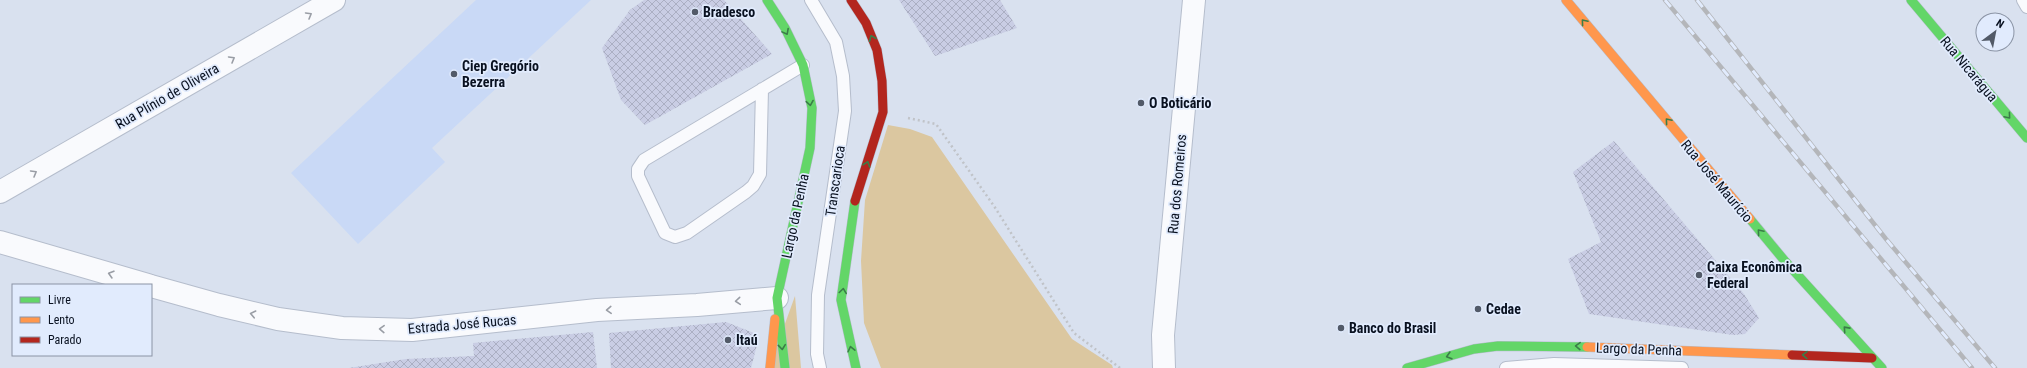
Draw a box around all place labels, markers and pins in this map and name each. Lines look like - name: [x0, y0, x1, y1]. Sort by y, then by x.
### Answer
- place label: Bradesco: [703, 4, 755, 20]
- marker: Bradesco: [690, 7, 700, 17]
- place label: Ciep Gregório Bezerra: [462, 58, 539, 90]
- marker: Ciep Gregório Bezerra: [449, 69, 459, 79]
- place label: O Boticário: [1149, 95, 1212, 111]
- marker: O Boticário: [1136, 98, 1146, 108]
- place label: Caixa Econômica Federal: [1707, 259, 1803, 291]
- marker: Caixa Econômica Federal: [1694, 270, 1704, 280]
- place label: Cedae: [1486, 301, 1521, 317]
- marker: Cedae: [1473, 304, 1483, 314]
- place label: Banco do Brasil: [1349, 320, 1436, 336]
- marker: Banco do Brasil: [1336, 323, 1346, 333]
- place label: Itaú: [736, 332, 758, 348]
- marker: Itaú: [723, 335, 733, 345]

